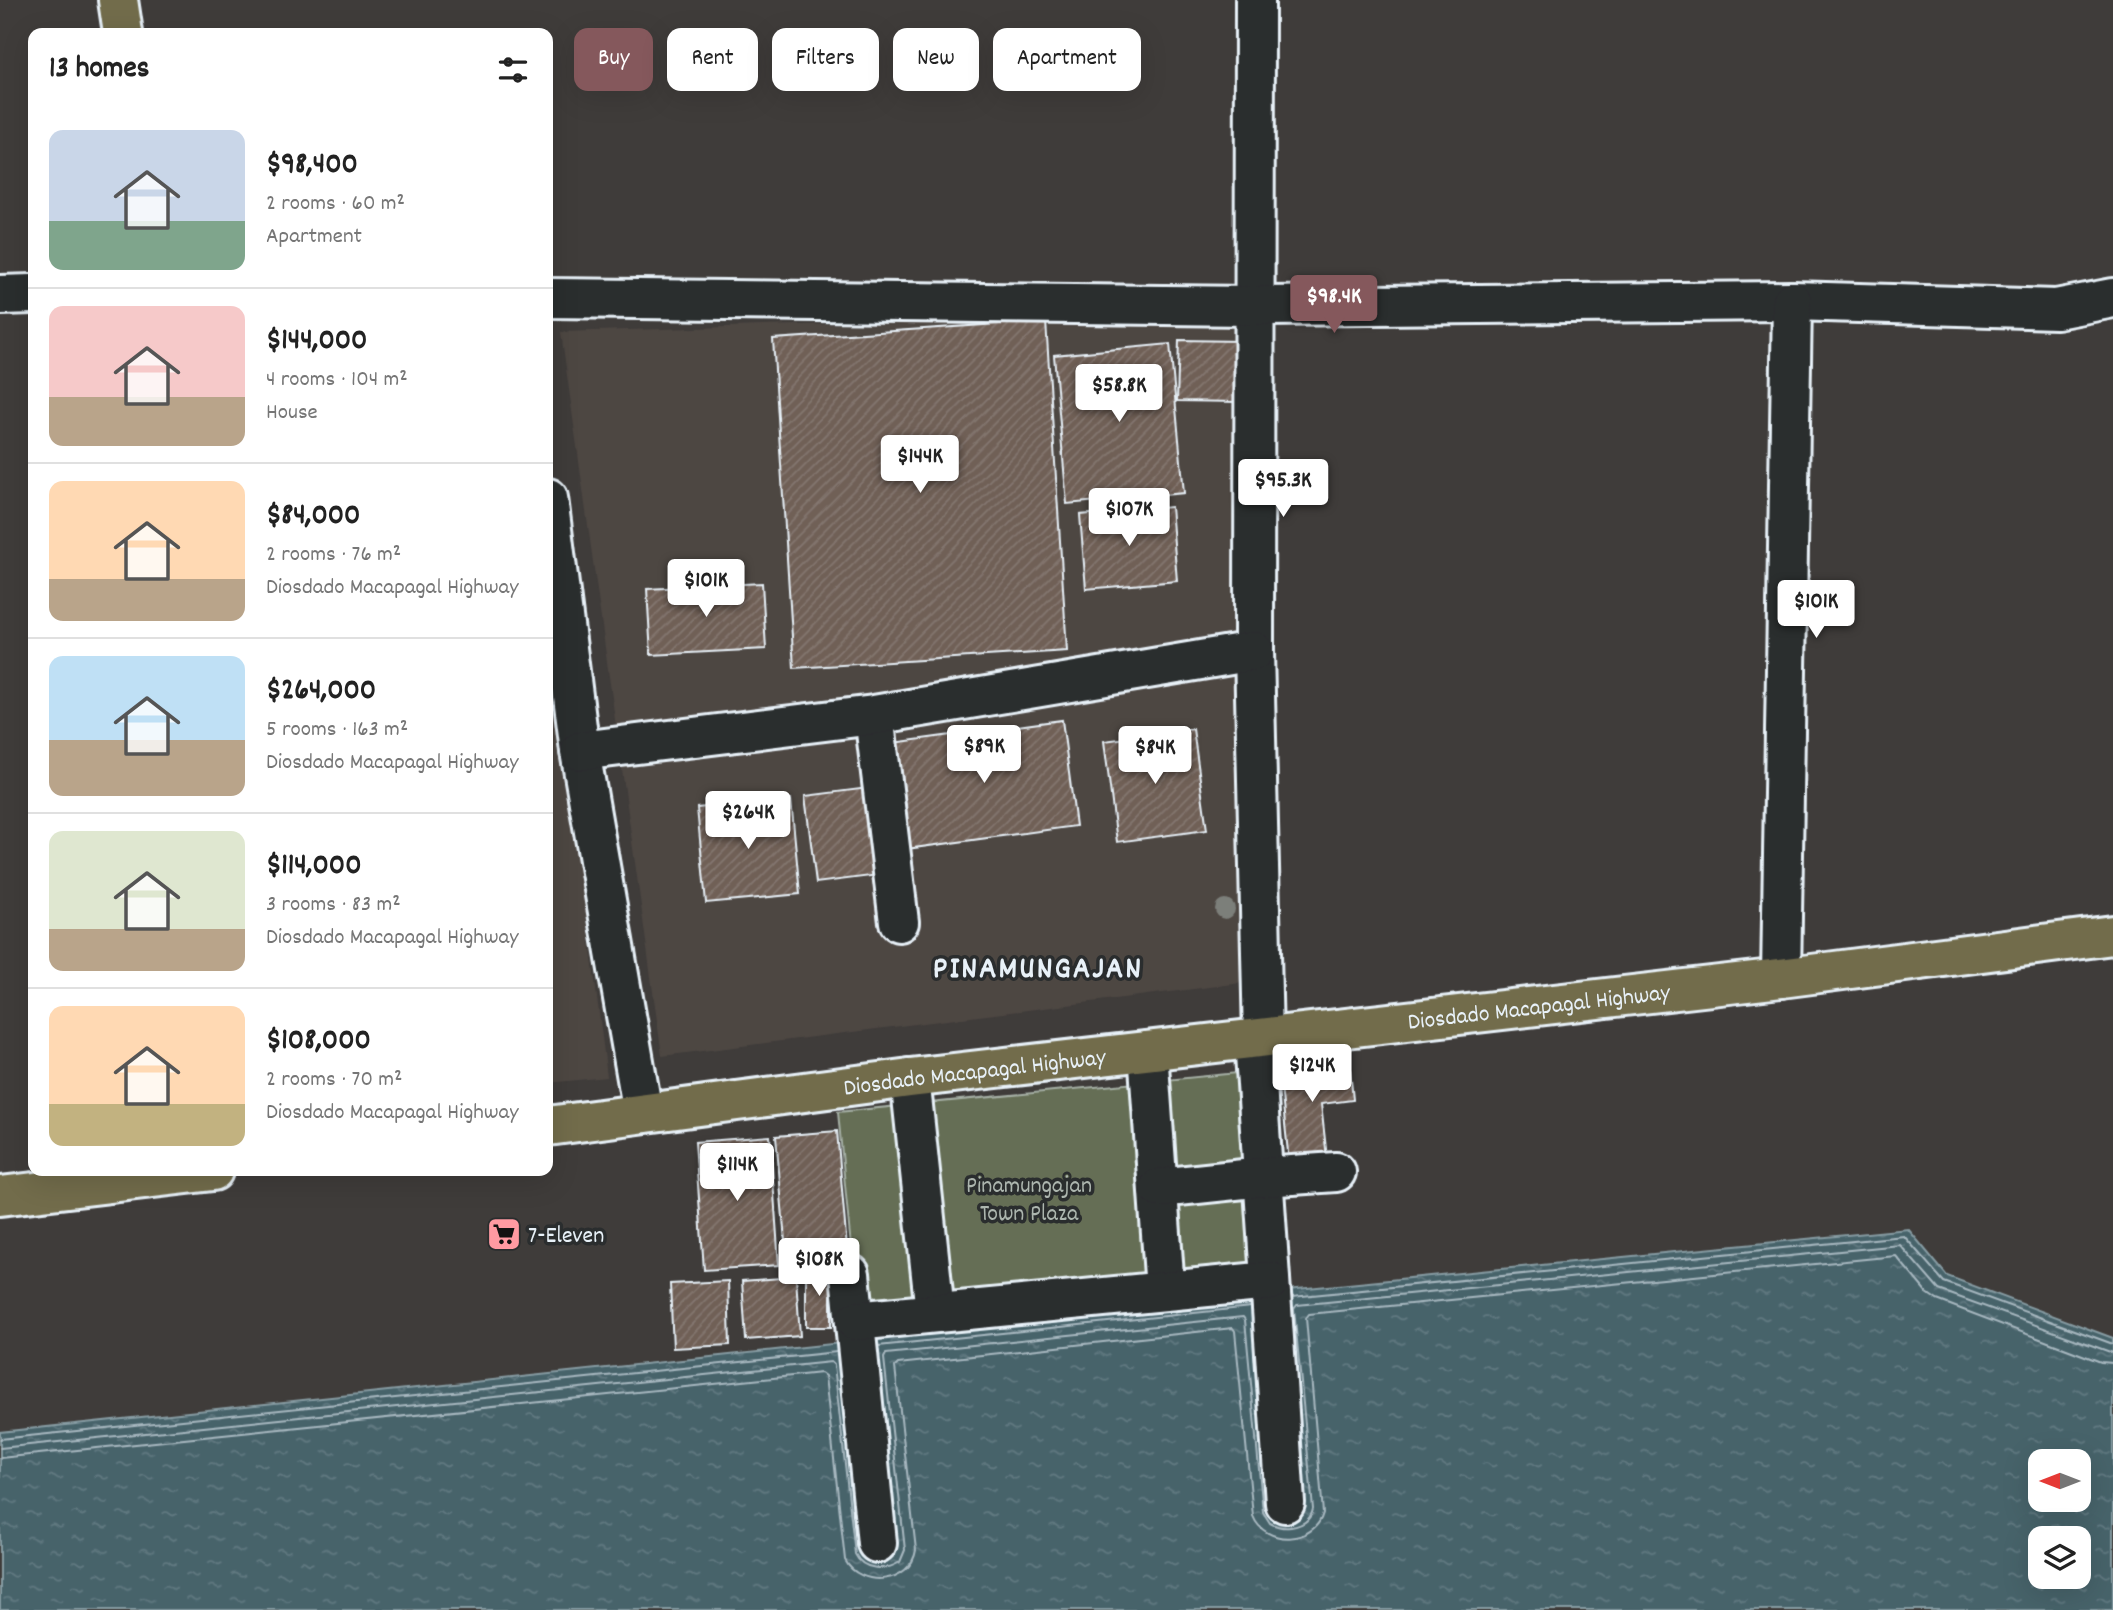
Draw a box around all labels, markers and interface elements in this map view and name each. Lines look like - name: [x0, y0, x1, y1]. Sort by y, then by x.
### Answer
- chip: Buy: [574, 28, 653, 91]
- chip: Rent: [667, 28, 758, 91]
- chip: Filters: [772, 28, 879, 91]
- chip: New: [893, 28, 979, 91]
- chip: Apartment: [993, 28, 1141, 91]
- text: 13 homes: [49, 49, 149, 92]
- icon: filters: [494, 51, 532, 89]
- text: $98,400: [266, 145, 358, 188]
- icon: home: [105, 158, 189, 242]
- text: 2 rooms · 60 m²: [266, 188, 405, 221]
- text: Apartment: [266, 221, 362, 254]
- pin: $98.4K: [1277, 276, 1391, 335]
- text: $98.4K: [1306, 281, 1362, 314]
- text: $144,000: [266, 321, 367, 364]
- icon: home: [105, 334, 189, 418]
- text: 4 rooms · 104 m²: [266, 364, 408, 397]
- pin: $58.8K: [1062, 364, 1176, 424]
- text: $58.8K: [1091, 370, 1147, 403]
- text: House: [266, 397, 318, 430]
- pin: $144K: [871, 435, 969, 495]
- text: $144K: [897, 441, 943, 474]
- pin: $95.3K: [1226, 460, 1340, 519]
- text: $95.3K: [1254, 465, 1312, 498]
- pin: $107K: [1080, 489, 1178, 548]
- text: $107K: [1105, 494, 1153, 527]
- text: $84,000: [266, 496, 360, 539]
- icon: home: [105, 509, 189, 593]
- text: 2 rooms · 76 m²: [266, 539, 401, 572]
- pin: $101K: [657, 560, 755, 619]
- text: $101K: [684, 565, 728, 598]
- text: Diosdado Macapagal Highway: [266, 572, 519, 605]
- pin: $101K: [1767, 580, 1865, 640]
- text: $101K: [1794, 586, 1838, 619]
- text: $264,000: [266, 671, 376, 714]
- icon: home: [105, 684, 189, 768]
- text: 5 rooms · 163 m²: [266, 714, 408, 747]
- pin: $89K: [943, 726, 1025, 785]
- pin: $84K: [1114, 726, 1196, 786]
- text: $89K: [963, 731, 1005, 764]
- text: $84K: [1134, 732, 1176, 765]
- text: Diosdado Macapagal Highway: [266, 747, 519, 780]
- pin: $264K: [699, 792, 797, 851]
- text: $264K: [721, 797, 775, 830]
- text: $114,000: [266, 846, 362, 889]
- icon: home: [105, 859, 189, 943]
- text: 3 rooms · 83 m²: [266, 889, 401, 922]
- text: Diosdado Macapagal Highway: [266, 922, 519, 955]
- district label: PINAMUNGAJAN: [933, 948, 1143, 994]
- street label: Diosdado Macapagal Highway: [1406, 977, 1673, 1041]
- text: $108,000: [266, 1021, 371, 1064]
- icon: home: [105, 1034, 189, 1118]
- street label: Diosdado Macapagal Highway: [842, 1042, 1109, 1107]
- pin: $124K: [1263, 1044, 1361, 1104]
- text: $124K: [1289, 1050, 1335, 1083]
- text: 2 rooms · 70 m²: [266, 1064, 402, 1097]
- text: Diosdado Macapagal Highway: [266, 1097, 519, 1130]
- pin: $114K: [688, 1144, 786, 1203]
- text: $114K: [716, 1149, 758, 1182]
- park label: Pinamungajan Town Plaza: [966, 1170, 1092, 1232]
- supermarket icon: 7-Eleven: [485, 1215, 523, 1253]
- place label: 7-Eleven: [528, 1220, 604, 1254]
- pin: $108K: [770, 1238, 868, 1298]
- text: $108K: [794, 1244, 844, 1277]
- north arrow: [2028, 1449, 2091, 1512]
- map controls: [2028, 1449, 2091, 1589]
- button: layers: [2028, 1526, 2091, 1589]

